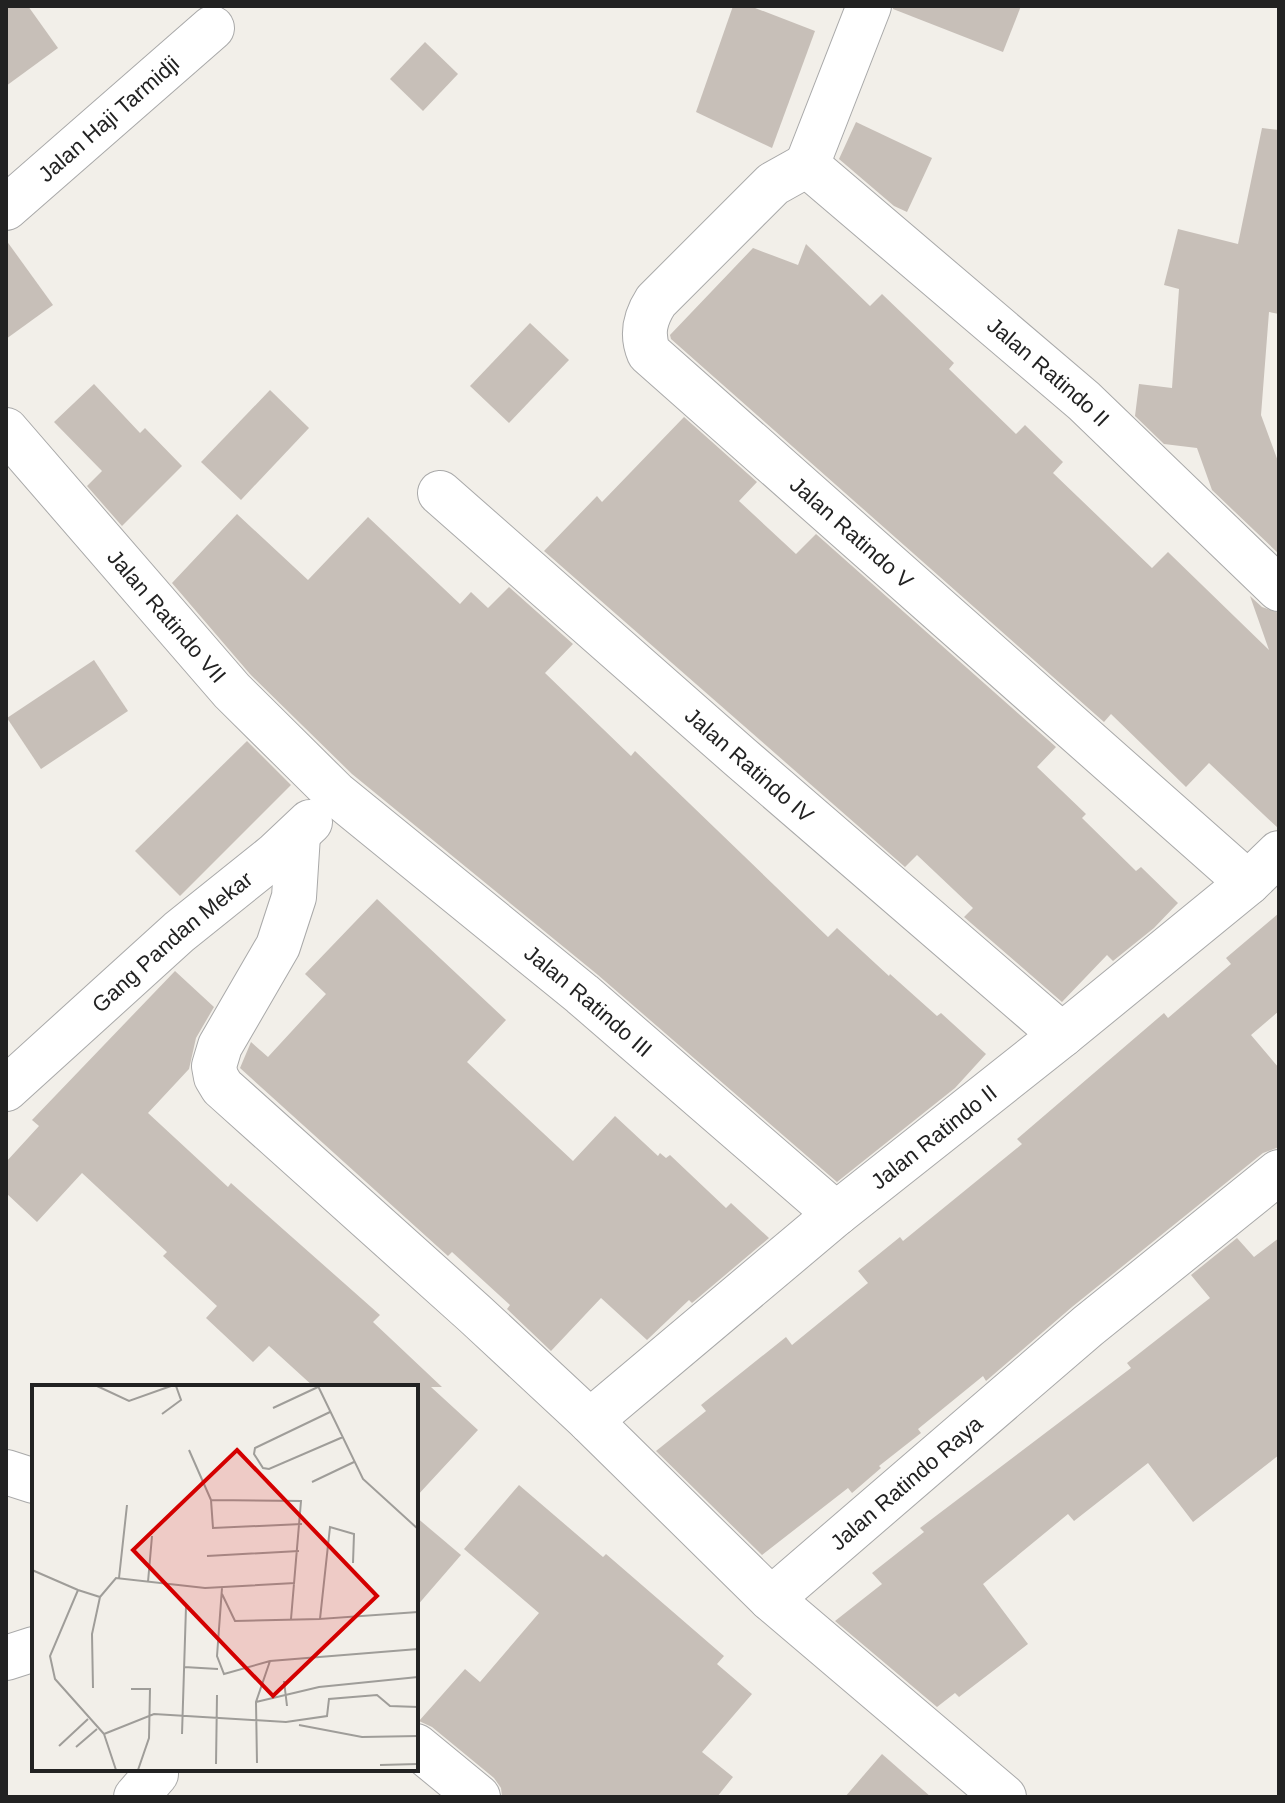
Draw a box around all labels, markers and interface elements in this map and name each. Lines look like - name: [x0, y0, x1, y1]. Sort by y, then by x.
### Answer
- street label: Jalan Haji Tarmidji: [33, 50, 184, 187]
- street label: Jalan Ratindo II: [983, 312, 1115, 431]
- street label: Jalan Ratindo V: [785, 471, 918, 593]
- street label: Jalan Ratindo VII: [103, 544, 231, 688]
- street label: Jalan Ratindo IV: [680, 702, 819, 828]
- street label: Gang Pandan Mekar: [87, 866, 257, 1017]
- street label: Jalan Ratindo III: [520, 940, 657, 1062]
- street label: Jalan Ratindo II: [866, 1079, 1001, 1194]
- inset map: [32, 1385, 418, 1771]
- street label: Jalan Ratindo Raya: [825, 1410, 988, 1555]

